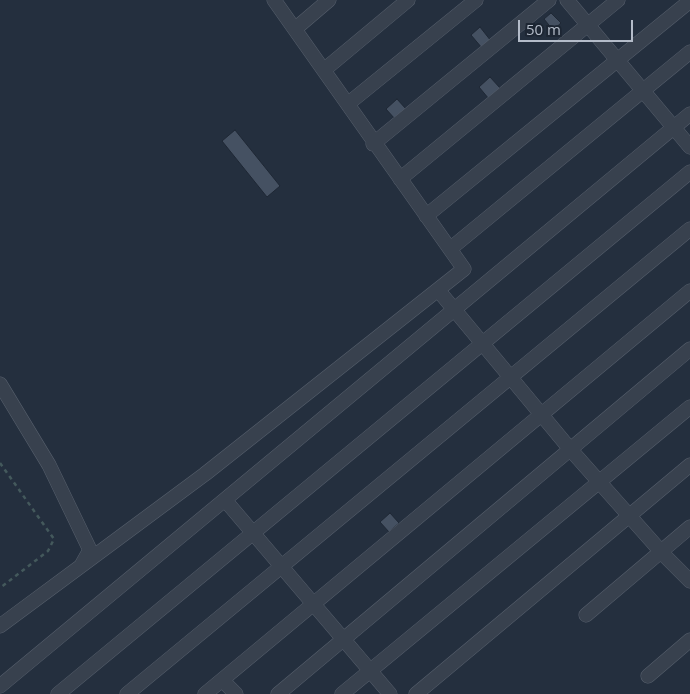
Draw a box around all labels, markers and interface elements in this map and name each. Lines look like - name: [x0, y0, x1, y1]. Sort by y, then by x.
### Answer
- scale bar: [520, 10, 635, 42]
- text: 50 m: [526, 19, 561, 39]

